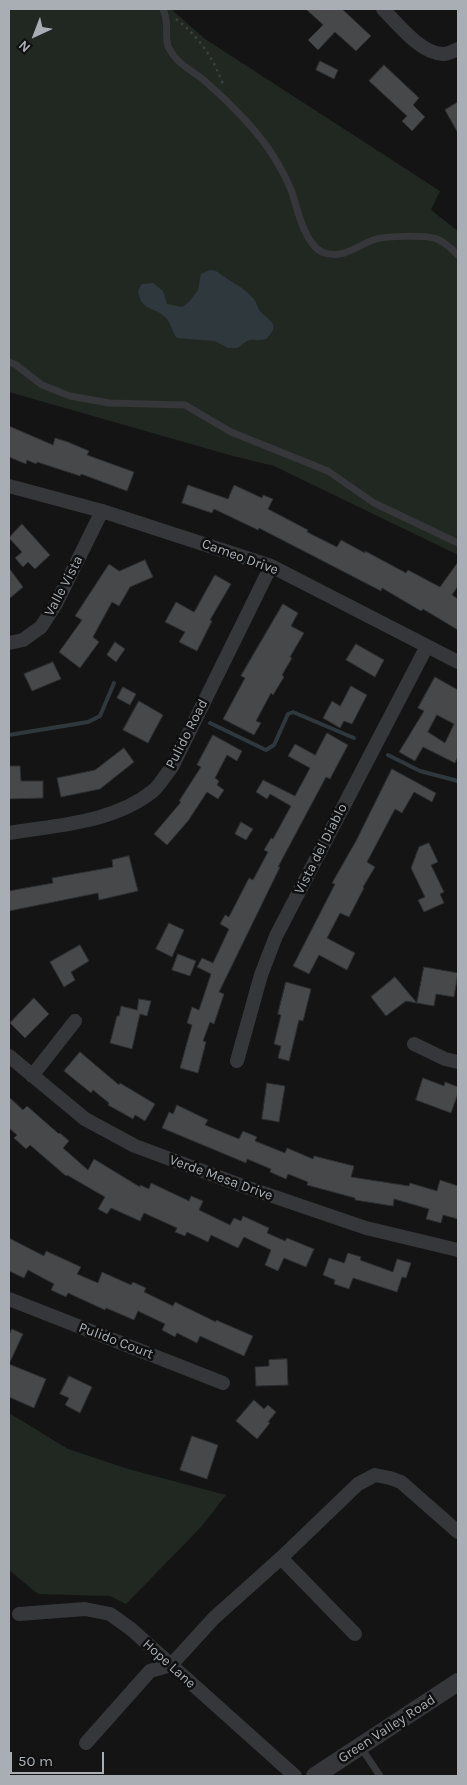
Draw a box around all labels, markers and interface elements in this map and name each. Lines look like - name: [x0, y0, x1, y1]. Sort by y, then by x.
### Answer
- north arrow: [10, 10, 60, 60]
- text: N: [15, 37, 34, 56]
- street label: Cameo Drive: [199, 535, 281, 579]
- street label: Valle Vista: [41, 553, 87, 619]
- street label: Pulido Road: [162, 696, 212, 772]
- street label: Vista del Diablo: [291, 801, 351, 897]
- street label: Verde Mesa Drive: [167, 1152, 275, 1204]
- street label: Pulido Court: [76, 1319, 156, 1363]
- street label: Hope Lane: [139, 1636, 199, 1692]
- street label: Green Valley Road: [335, 1691, 439, 1767]
- scale bar: [12, 1742, 106, 1774]
- text: 50 m: [18, 1752, 53, 1770]

